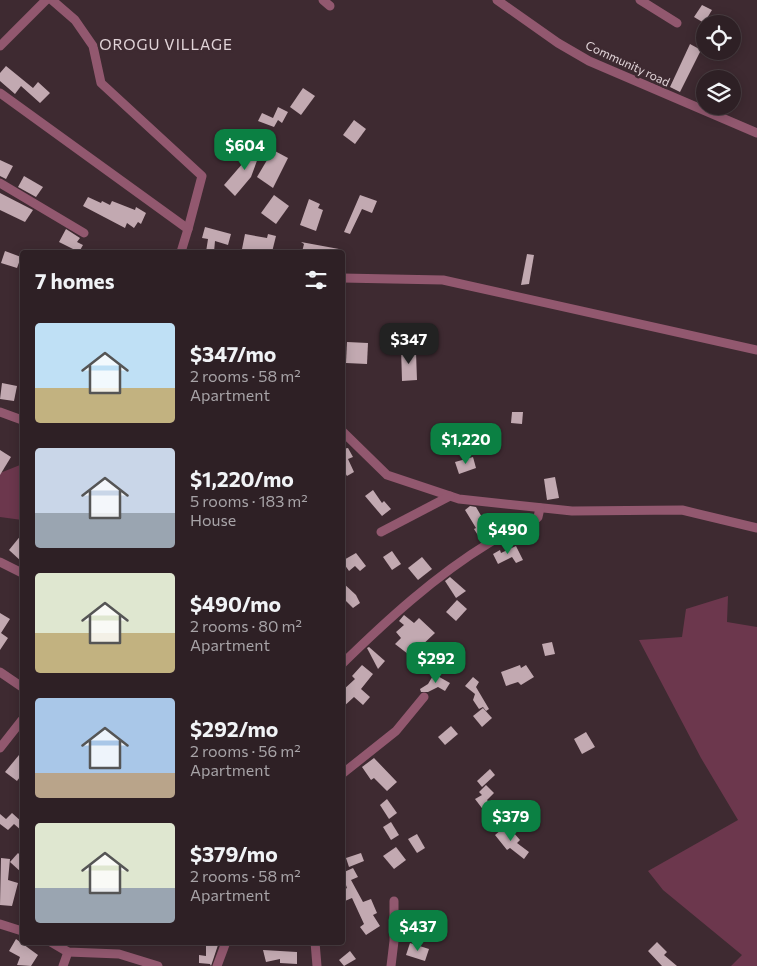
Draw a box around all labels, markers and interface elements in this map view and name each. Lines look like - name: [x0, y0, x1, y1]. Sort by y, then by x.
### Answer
- map controls: [696, 15, 741, 115]
- button: locate: [696, 15, 741, 60]
- district label: OROGU VILLAGE: [99, 35, 233, 53]
- street label: Community road: [584, 37, 672, 89]
- button: layers: [696, 70, 741, 115]
- pin: $604: [215, 128, 275, 171]
- text: $604: [225, 135, 265, 154]
- icon: filters: [302, 266, 330, 294]
- text: 7 homes: [35, 268, 114, 293]
- pin: $347: [379, 322, 439, 365]
- text: $347: [391, 329, 427, 348]
- text: $347/mo: [190, 341, 276, 366]
- icon: home: [75, 343, 135, 403]
- text: 2 rooms · 58 m²: [190, 366, 301, 385]
- text: Apartment: [190, 385, 270, 404]
- pin: $1,220: [425, 422, 507, 465]
- text: $1,220: [441, 429, 491, 448]
- text: $1,220/mo: [190, 466, 294, 491]
- icon: home: [75, 468, 135, 528]
- text: 5 rooms · 183 m²: [190, 491, 308, 510]
- text: House: [190, 510, 236, 529]
- pin: $490: [478, 512, 538, 555]
- text: $490: [488, 519, 528, 538]
- text: $490/mo: [190, 591, 281, 616]
- icon: home: [75, 593, 135, 653]
- text: 2 rooms · 80 m²: [190, 616, 302, 635]
- text: Apartment: [190, 635, 270, 654]
- pin: $292: [406, 642, 466, 684]
- text: $292: [417, 648, 455, 667]
- text: $292/mo: [190, 716, 278, 741]
- icon: home: [75, 718, 135, 778]
- text: 2 rooms · 56 m²: [190, 741, 301, 760]
- text: Apartment: [190, 760, 270, 779]
- pin: $379: [481, 800, 541, 842]
- text: $379: [493, 806, 529, 825]
- text: $379/mo: [190, 841, 278, 866]
- icon: home: [75, 843, 135, 903]
- text: 2 rooms · 58 m²: [190, 866, 301, 885]
- text: Apartment: [190, 885, 270, 904]
- pin: $437: [388, 910, 448, 952]
- text: $437: [400, 916, 436, 935]

